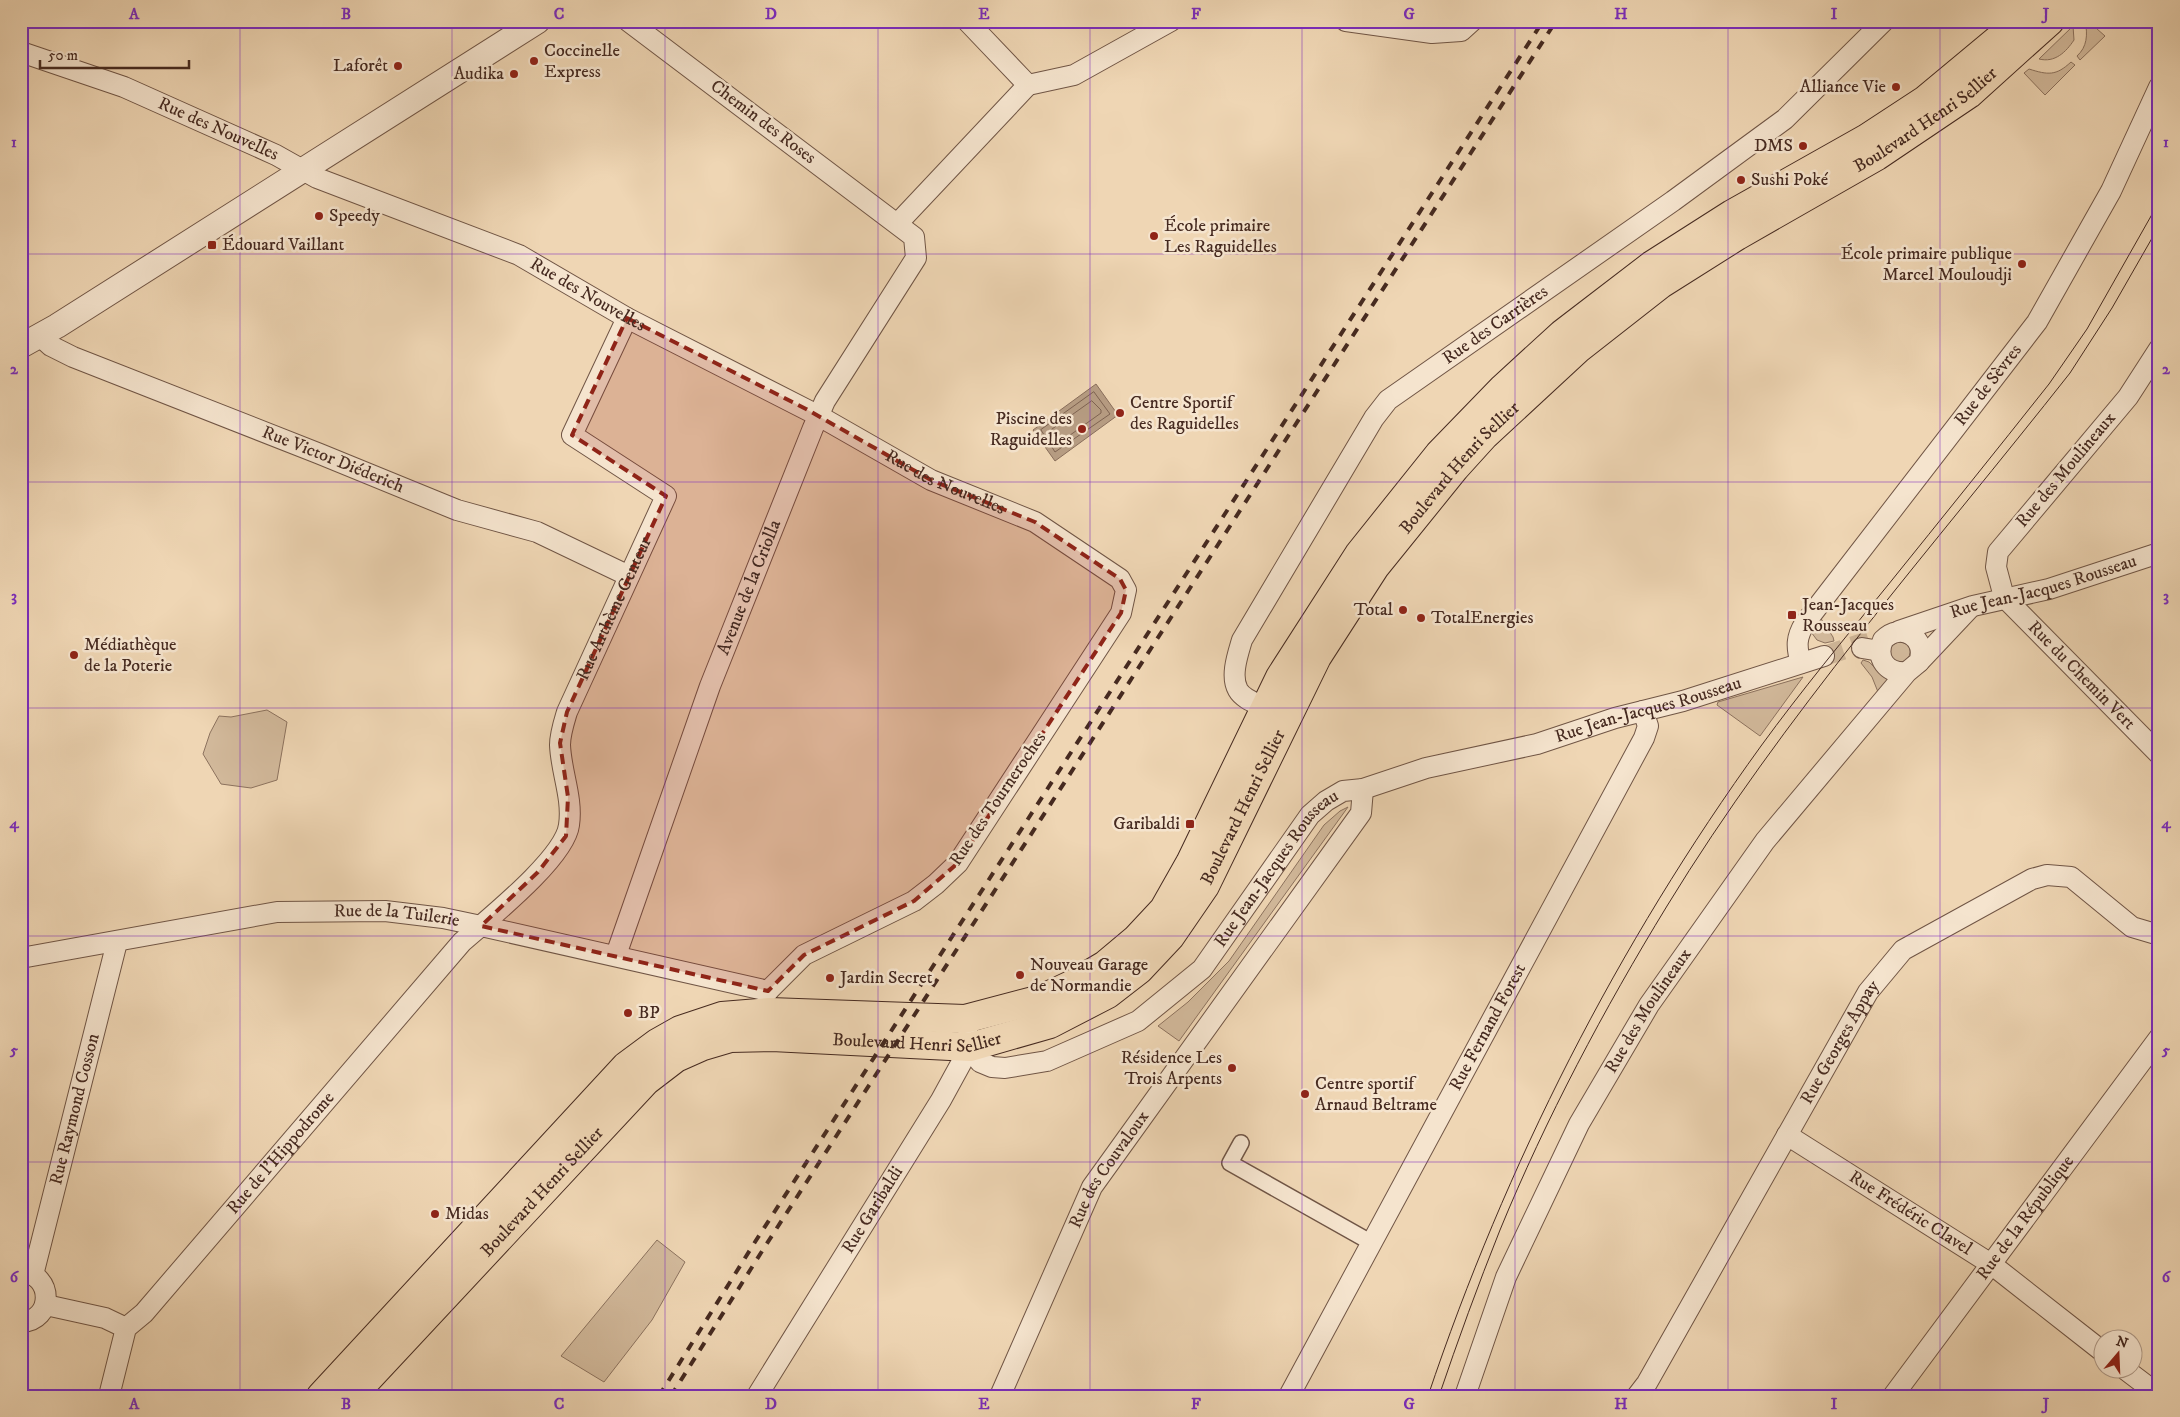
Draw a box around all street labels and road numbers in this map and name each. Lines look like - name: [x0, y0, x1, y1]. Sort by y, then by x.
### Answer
- street label: Boulevard Henri Sellier: [1850, 63, 2002, 178]
- street label: Chemin des Roses: [706, 75, 820, 169]
- street label: Rue des Nouvelles: [154, 93, 282, 166]
- street label: Rue des Nouvelles: [526, 253, 649, 337]
- street label: Rue des Carrières: [1438, 281, 1552, 369]
- street label: Rue de Sèvres: [1950, 340, 2027, 431]
- street label: Boulevard Henri Sellier: [1395, 397, 1525, 539]
- street label: Rue des Moulineaux: [2011, 408, 2121, 532]
- street label: Rue Victor Diéderich: [259, 421, 408, 498]
- street label: Rue des Nouvelles: [881, 445, 1008, 520]
- street label: Avenue de la Criolla: [713, 517, 786, 658]
- street label: Rue Arthème Genteur: [572, 533, 657, 684]
- street label: Rue Jean-Jacques Rousseau: [1947, 550, 2140, 624]
- street label: Rue du Chemin Vert: [2023, 617, 2140, 735]
- street label: Rue Jean-Jacques Rousseau: [1552, 672, 1744, 748]
- street label: Boulevard Henri Sellier: [1196, 726, 1291, 889]
- street label: Rue des Tourneroches: [945, 728, 1051, 870]
- street label: Rue Jean-Jacques Rousseau: [1210, 785, 1343, 952]
- street label: Rue de la Tuilerie: [334, 900, 462, 932]
- street label: Rue des Moulineaux: [1600, 944, 1697, 1077]
- street label: Rue Fernand Forest: [1445, 960, 1531, 1095]
- street label: Rue Georges Appay: [1796, 975, 1884, 1108]
- street label: Boulevard Henri Sellier: [832, 1027, 1004, 1058]
- street label: Rue Raymond Cosson: [45, 1031, 105, 1187]
- street label: Rue de l'Hippodrome: [222, 1087, 340, 1219]
- street label: Rue des Couvaloux: [1064, 1106, 1154, 1232]
- street label: Boulevard Henri Sellier: [476, 1122, 609, 1262]
- street label: Rue de la République: [1972, 1151, 2079, 1284]
- street label: Rue Garibaldi: [837, 1162, 908, 1258]
- street label: Rue Frédéric Clavel: [1845, 1166, 1977, 1260]

